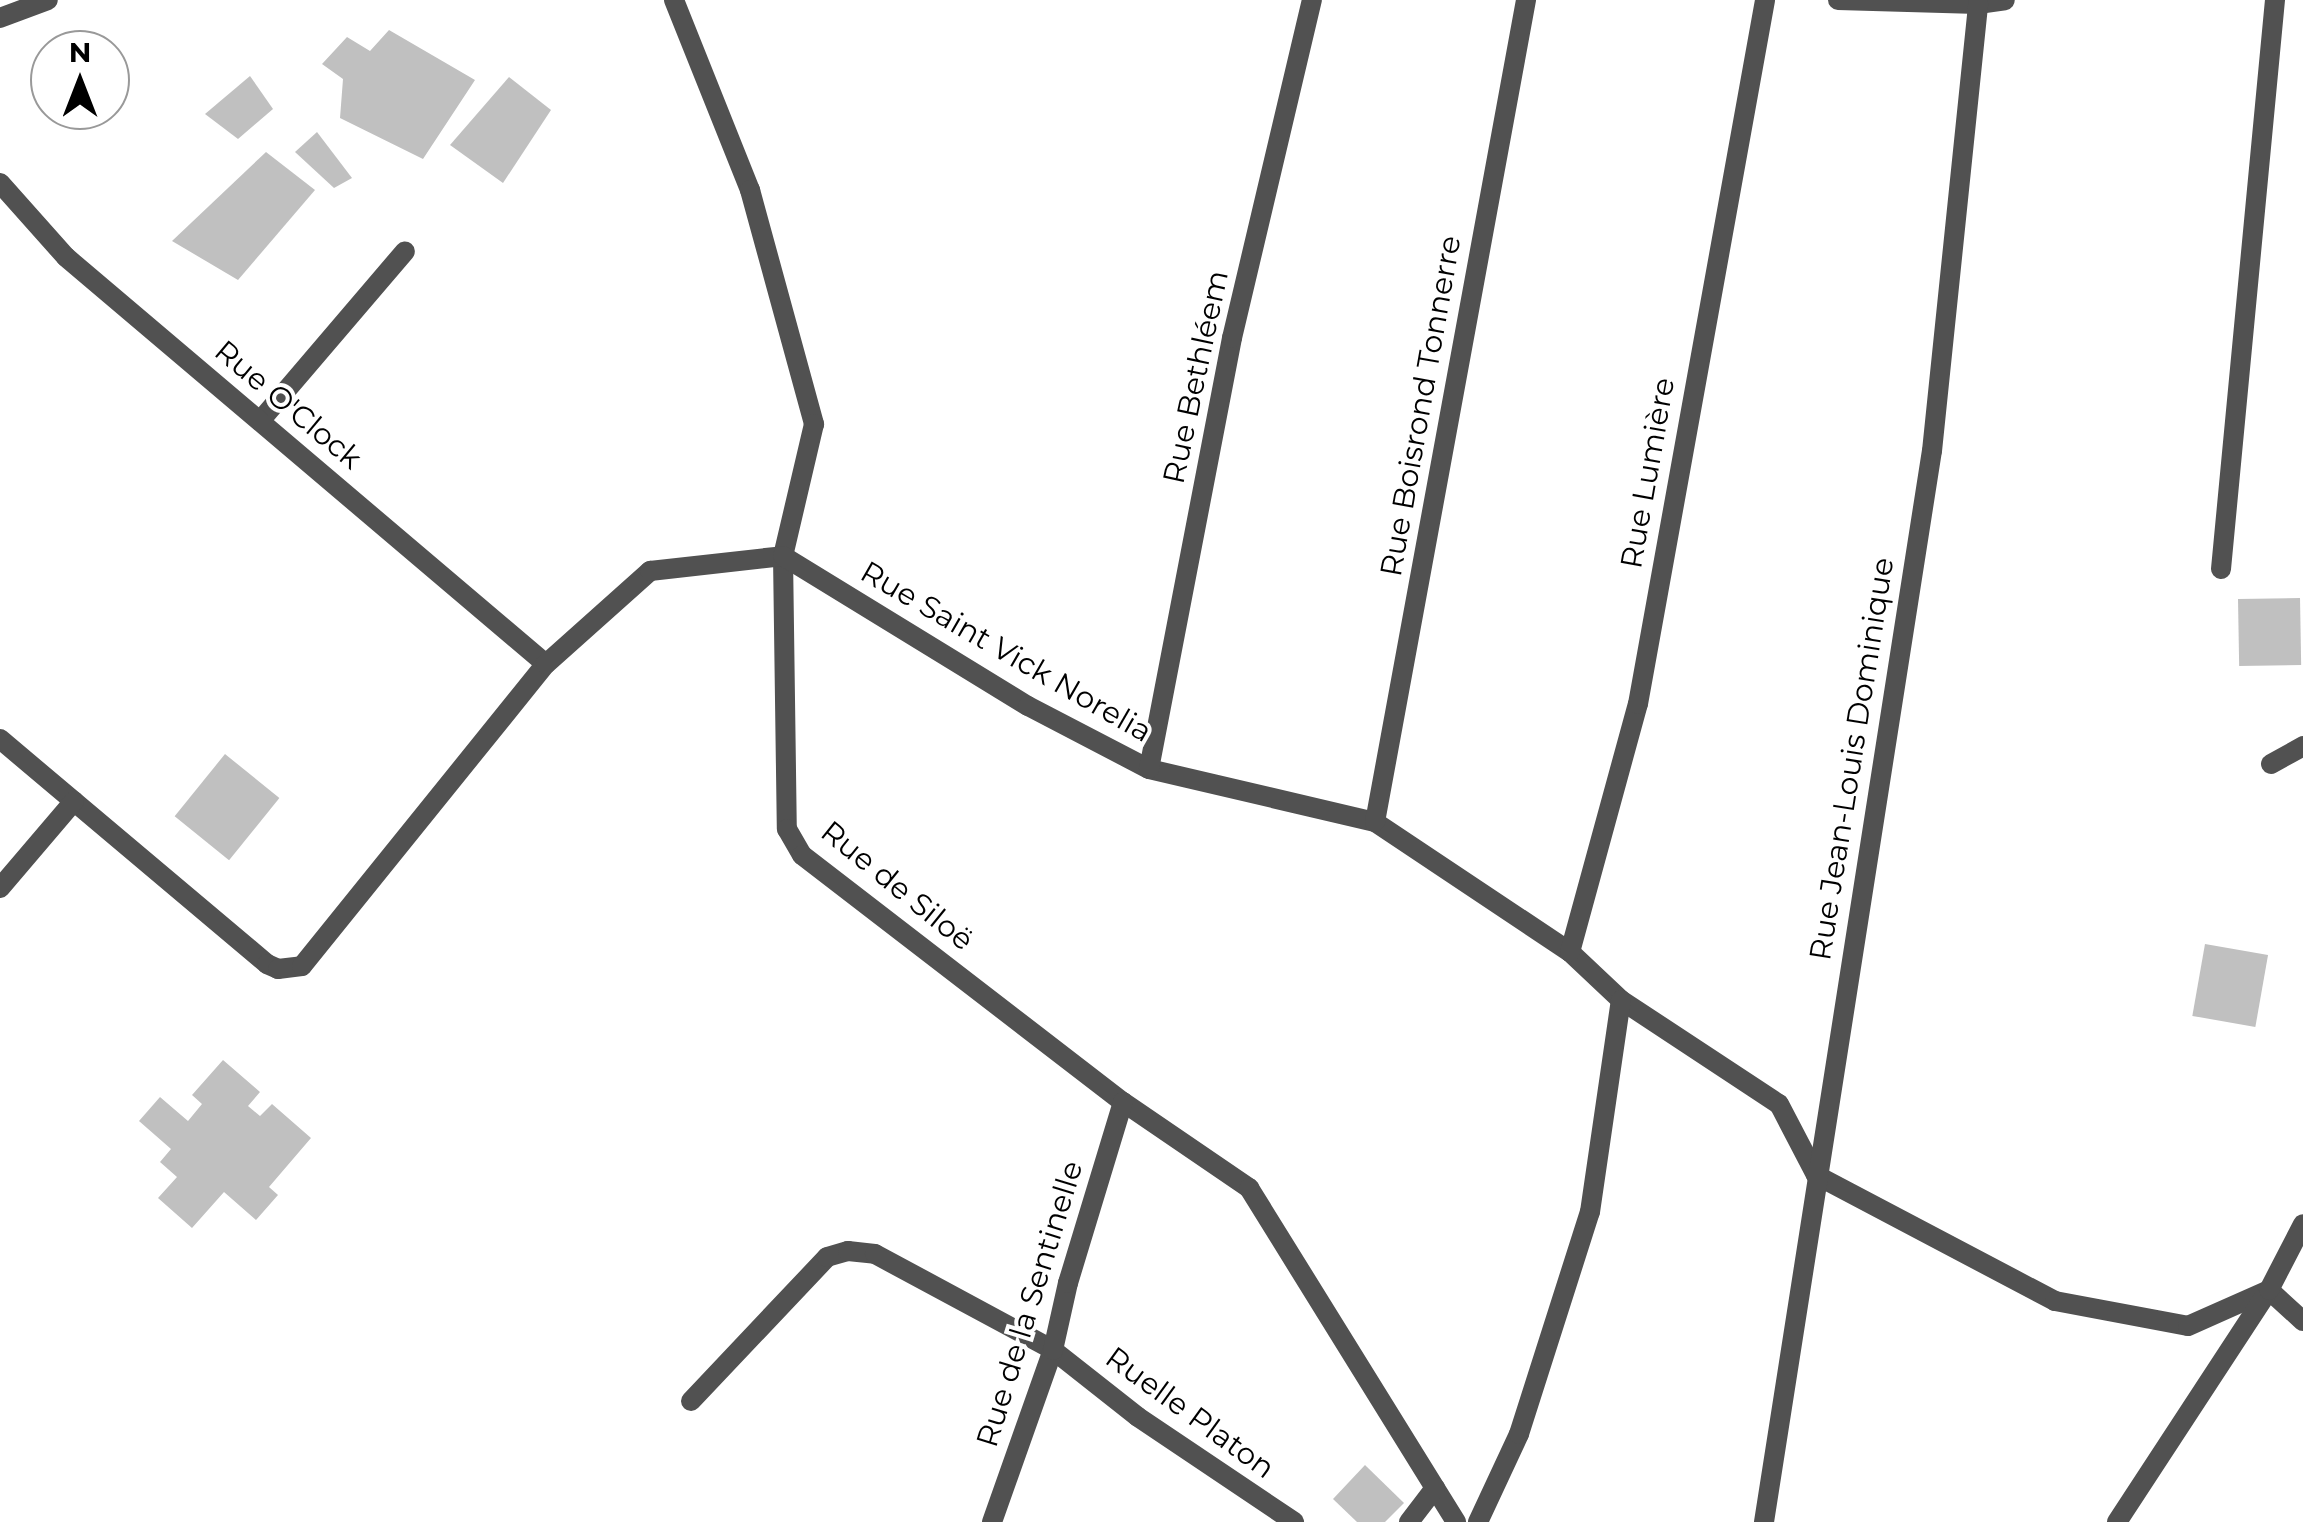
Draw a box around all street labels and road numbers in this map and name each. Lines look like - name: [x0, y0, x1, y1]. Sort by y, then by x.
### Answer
- street label: Rue Boisrond Tonnerre: [1373, 233, 1469, 579]
- street label: Rue Bethléem: [1156, 267, 1236, 487]
- street label: Rue O'Clock: [207, 333, 369, 477]
- street label: Rue Lumière: [1613, 375, 1683, 571]
- street label: Rue Saint Vick Norelia: [854, 554, 1158, 750]
- street label: Rue Jean-Louis Dominique: [1802, 555, 1902, 963]
- street label: Rue de Siloë: [814, 814, 980, 958]
- street label: Rue de la Sentinelle: [969, 1156, 1091, 1452]
- street label: Ruelle Platon: [1098, 1340, 1282, 1486]

